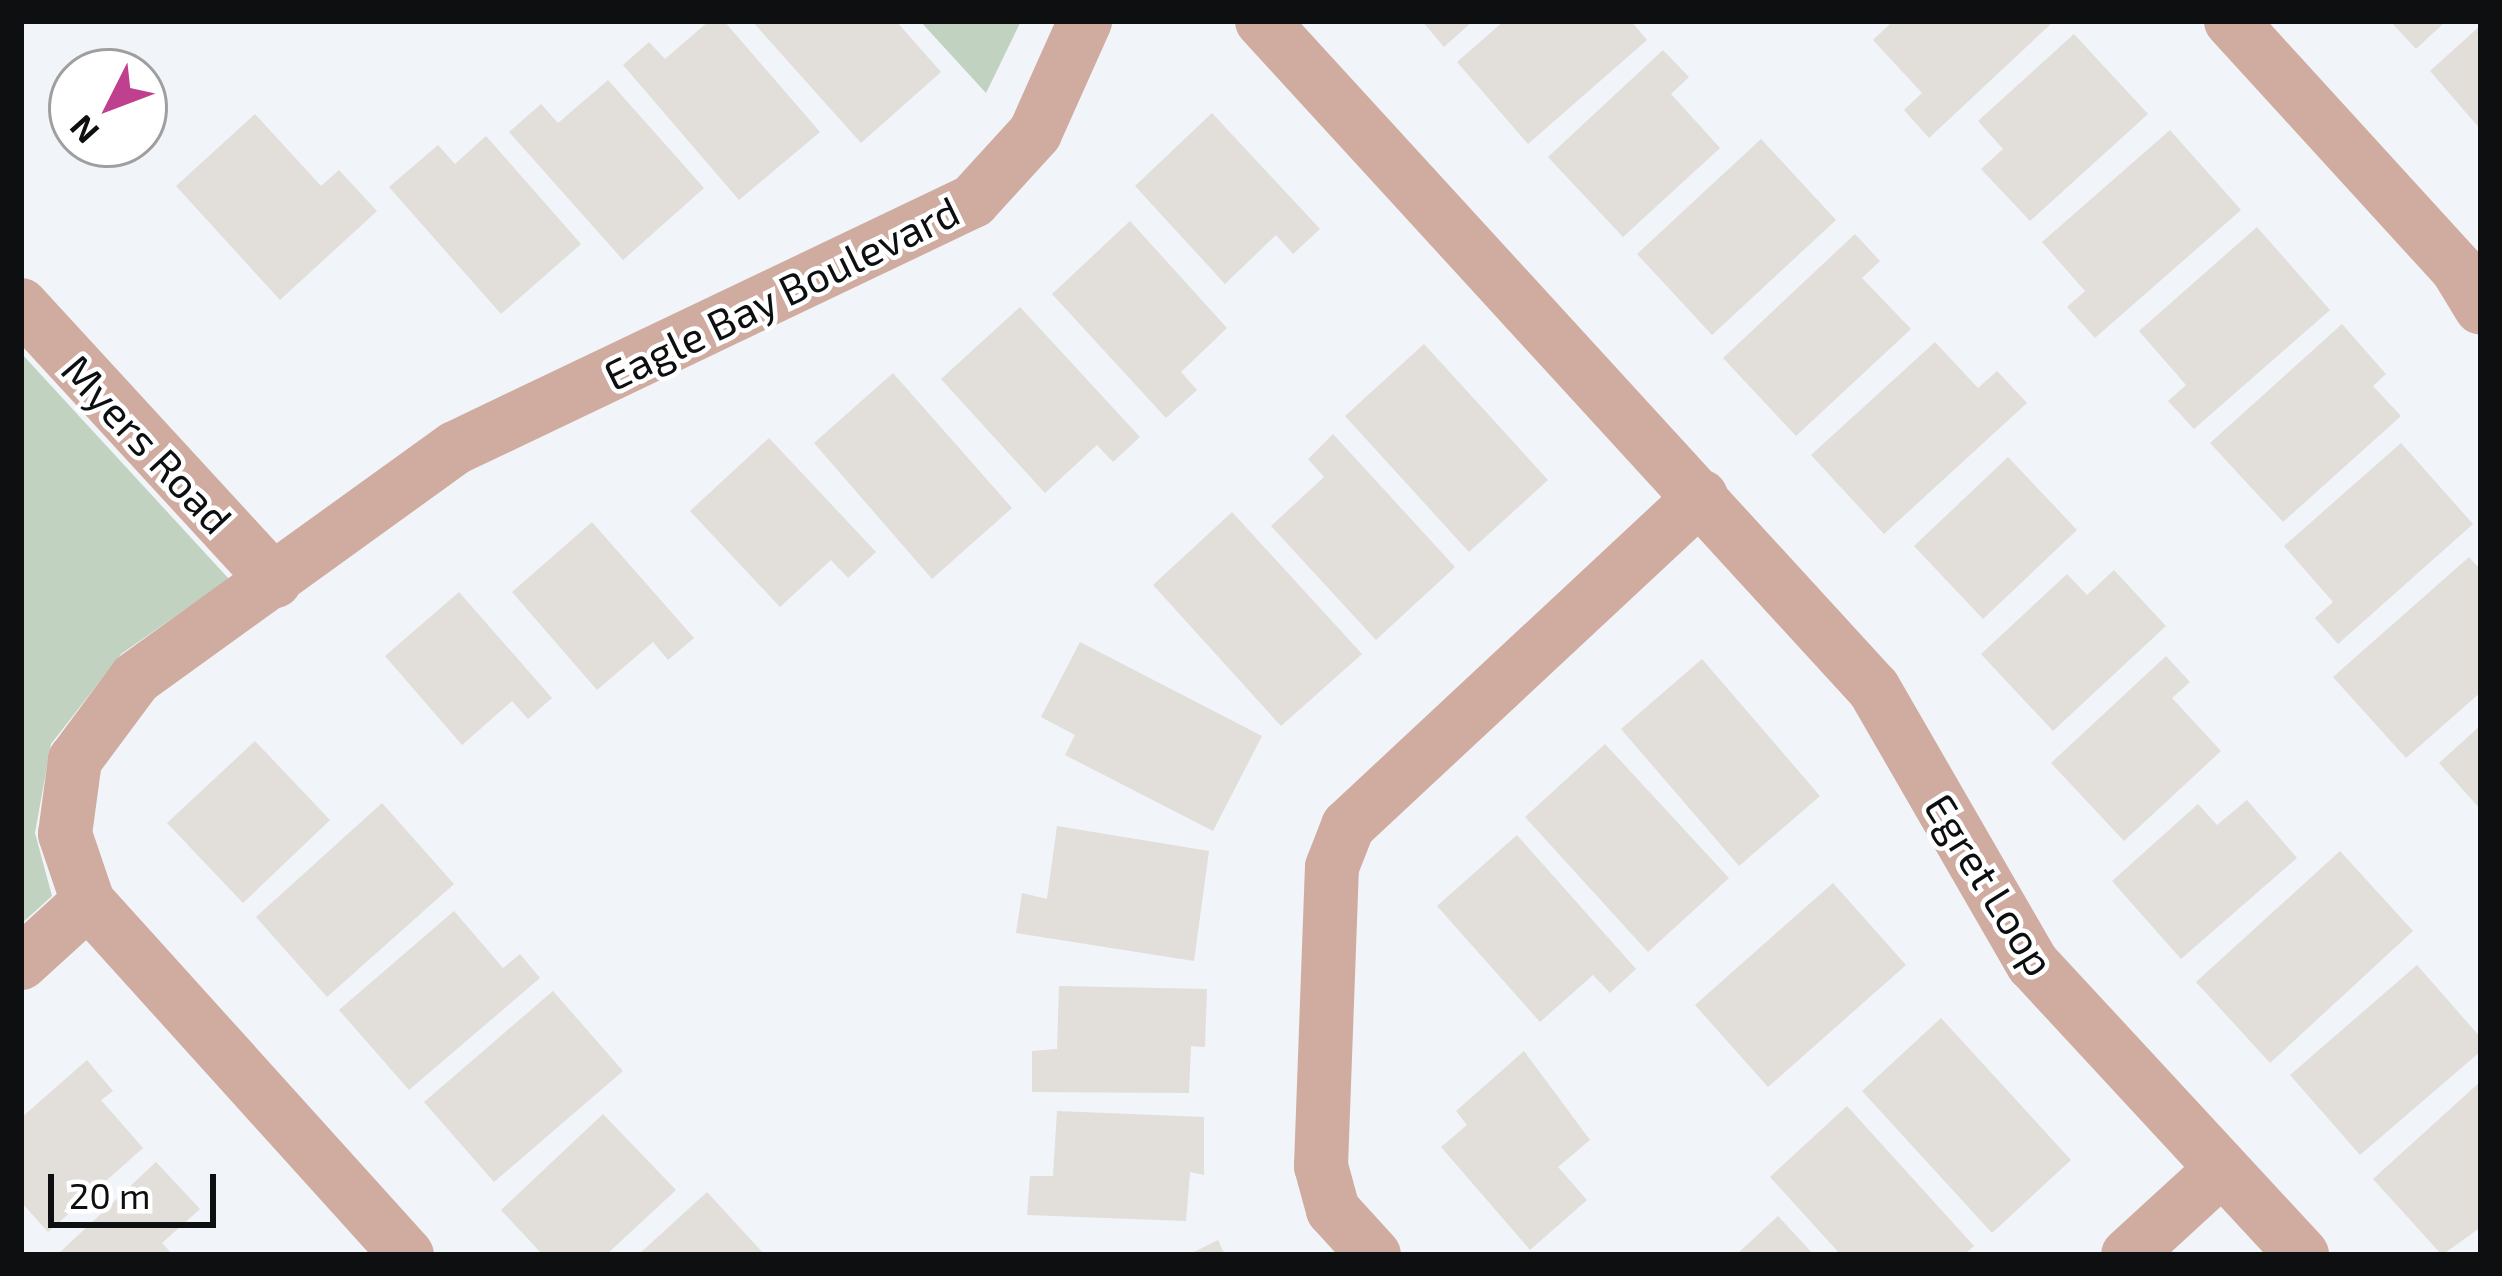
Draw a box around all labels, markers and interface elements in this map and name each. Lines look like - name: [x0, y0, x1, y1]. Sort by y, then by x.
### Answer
- north arrow: [48, 48, 168, 168]
- text: N: [61, 108, 106, 152]
- street label: Eagle Bay Boulevard: [595, 184, 967, 400]
- street label: Myers Road: [53, 343, 243, 543]
- street label: Egret Loop: [1915, 784, 2067, 984]
- scale bar: [54, 1150, 222, 1224]
- text: 20 m: [69, 1173, 151, 1216]

